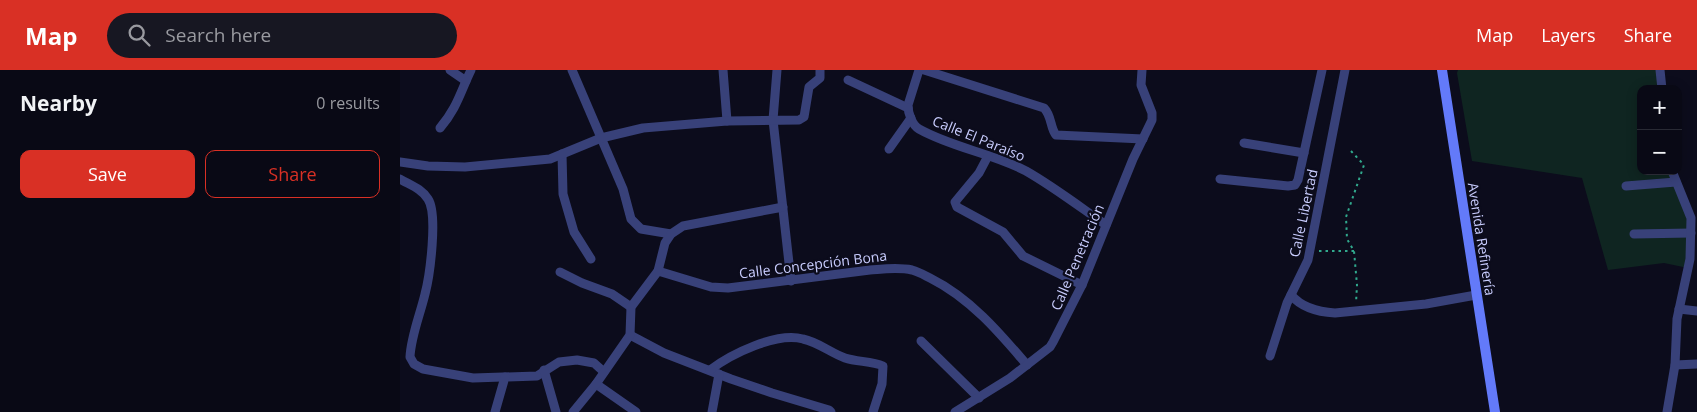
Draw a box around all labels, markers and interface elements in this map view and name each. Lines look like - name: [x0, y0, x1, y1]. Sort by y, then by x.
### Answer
- search box: [107, 13, 457, 58]
- text: Map: [25, 19, 77, 52]
- icon: search: [125, 21, 153, 49]
- text: Search here: [165, 22, 271, 48]
- text: Map: [1476, 23, 1513, 47]
- text: Layers: [1541, 23, 1596, 47]
- text: Share: [1624, 23, 1672, 47]
- map controls: [1637, 85, 1682, 175]
- button: +: [1637, 85, 1682, 130]
- text: Nearby: [20, 89, 97, 117]
- text: 0 results: [316, 92, 380, 114]
- street label: Calle El Paraíso: [930, 111, 1028, 165]
- button: −: [1637, 130, 1682, 175]
- button: Save: [20, 150, 195, 198]
- button: Share: [205, 150, 380, 198]
- street label: Calle Libertad: [1284, 167, 1322, 259]
- street label: Avenida Refinería: [1464, 181, 1500, 297]
- street label: Calle Penetración: [1046, 201, 1108, 313]
- street label: Calle Concepción Bona: [738, 246, 888, 282]

